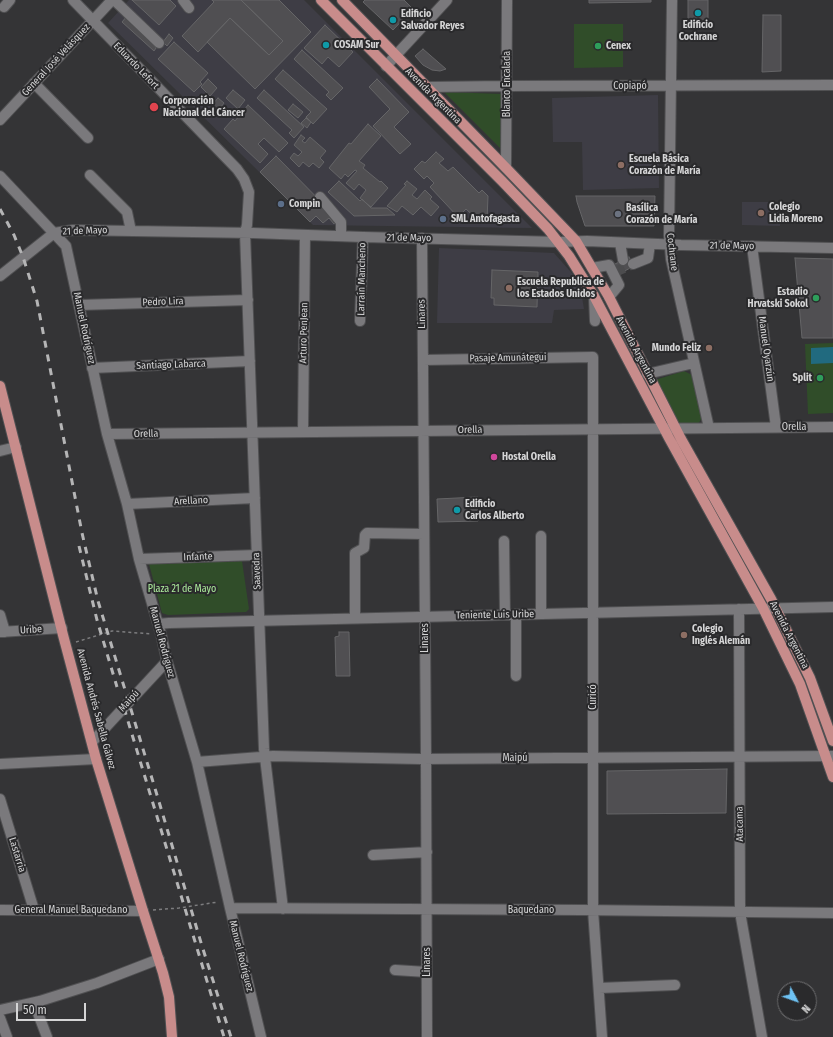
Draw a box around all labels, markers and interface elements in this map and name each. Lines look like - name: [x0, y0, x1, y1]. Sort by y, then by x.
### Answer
- place label: Edificio Salvador Reyes: [401, 8, 464, 32]
- marker: Edificio Cochrane: [693, 8, 703, 18]
- marker: Edificio Salvador Reyes: [388, 15, 398, 25]
- place label: Edificio Cochrane: [679, 19, 717, 42]
- street label: General José Velásquez: [19, 21, 93, 99]
- place label: COSAM Sur: [334, 39, 379, 51]
- street label: Eduardo Lefort: [111, 40, 161, 92]
- marker: COSAM Sur: [321, 40, 331, 50]
- place label: Cenex: [606, 40, 631, 52]
- marker: Cenex: [593, 41, 603, 51]
- street label: Blanco Encalada: [501, 51, 513, 117]
- street label: Avenida Argentina: [402, 65, 464, 127]
- street label: Copiapó: [613, 80, 647, 92]
- place label: Corporación Nacional del Cáncer: [163, 95, 245, 118]
- marker: Corporación Nacional del Cáncer: [148, 101, 160, 113]
- place label: Escuela Básica Corazón de María: [629, 153, 700, 176]
- marker: Escuela Básica Corazón de María: [616, 160, 626, 170]
- place label: Compin: [289, 198, 320, 210]
- marker: Compin: [276, 199, 286, 209]
- place label: Colegio Lidia Moreno: [769, 201, 823, 224]
- place label: Basílica Corazón de María: [626, 202, 697, 226]
- marker: Colegio Lidia Moreno: [756, 208, 766, 218]
- marker: Basílica Corazón de María: [613, 209, 623, 219]
- place label: SML Antofagasta: [451, 213, 520, 225]
- marker: SML Antofagasta: [438, 214, 448, 224]
- street label: 21 de Mayo: [62, 224, 108, 238]
- street label: 21 de Mayo: [387, 232, 431, 244]
- street label: Cochrane: [664, 232, 680, 272]
- street label: 21 de Mayo: [710, 240, 754, 252]
- street label: Larraín Mancheno: [355, 242, 369, 316]
- place label: Escuela Republica de los Estados Unidos: [517, 276, 604, 300]
- marker: Escuela Republica de los Estados Unidos: [504, 283, 514, 293]
- place label: Estadio Hrvatski Sokol: [748, 286, 808, 310]
- street label: Manuel Rodríguez: [71, 291, 97, 365]
- marker: Estadio Hrvatski Sokol: [811, 293, 821, 303]
- street label: Pedro Lira: [142, 295, 184, 309]
- street label: Linares: [416, 299, 428, 329]
- street label: Arturo PenJean: [297, 302, 311, 364]
- street label: Avenida Argentina: [613, 314, 659, 386]
- street label: Manuel Oyarzún: [755, 316, 777, 382]
- place label: Mundo Feliz: [652, 342, 701, 354]
- marker: Mundo Feliz: [704, 343, 714, 353]
- street label: Pasaje Amunátegui: [469, 351, 547, 365]
- street label: Santiago Labarca: [136, 358, 206, 372]
- place label: Split: [793, 372, 812, 384]
- marker: Split: [815, 373, 825, 383]
- street label: Orella: [782, 421, 806, 433]
- street label: Orella: [458, 424, 482, 436]
- street label: Orella: [134, 428, 158, 440]
- place label: Hostal Orella: [502, 451, 556, 463]
- marker: Hostal Orella: [489, 452, 499, 462]
- street label: Arellano: [174, 494, 208, 508]
- place label: Edificio Carlos Alberto: [465, 498, 524, 522]
- marker: Edificio Carlos Alberto: [452, 505, 462, 515]
- street label: Infante: [183, 550, 213, 564]
- street label: Saavedra: [250, 552, 264, 590]
- park label: Plaza 21 de Mayo: [148, 583, 216, 595]
- street label: Avenida Argentina: [767, 599, 811, 671]
- street label: Manuel Rodríguez: [147, 605, 177, 679]
- street label: Teniente Luis Uribe: [456, 608, 534, 622]
- street label: Uribe: [20, 623, 42, 637]
- street label: Linares: [419, 623, 431, 653]
- place label: Colegio Inglés Alemán: [692, 623, 750, 646]
- marker: Colegio Inglés Alemán: [679, 630, 689, 640]
- street label: Avenida Andrés Sabella Gálvez: [74, 647, 118, 771]
- street label: Curicó: [587, 684, 599, 710]
- street label: Maipú: [116, 688, 142, 714]
- street label: Maipú: [502, 752, 528, 764]
- street label: Atacama: [734, 806, 746, 842]
- street label: Lastarria: [6, 836, 28, 874]
- street label: General Manuel Baquedano: [15, 904, 127, 916]
- street label: Baquedano: [508, 904, 554, 916]
- street label: Manuel Rodríguez: [226, 919, 256, 993]
- street label: Linares: [421, 947, 433, 977]
- north arrow: [777, 981, 817, 1021]
- scale bar: [18, 995, 88, 1021]
- text: N: [799, 1002, 813, 1015]
- text: 50 m: [23, 1003, 47, 1017]

